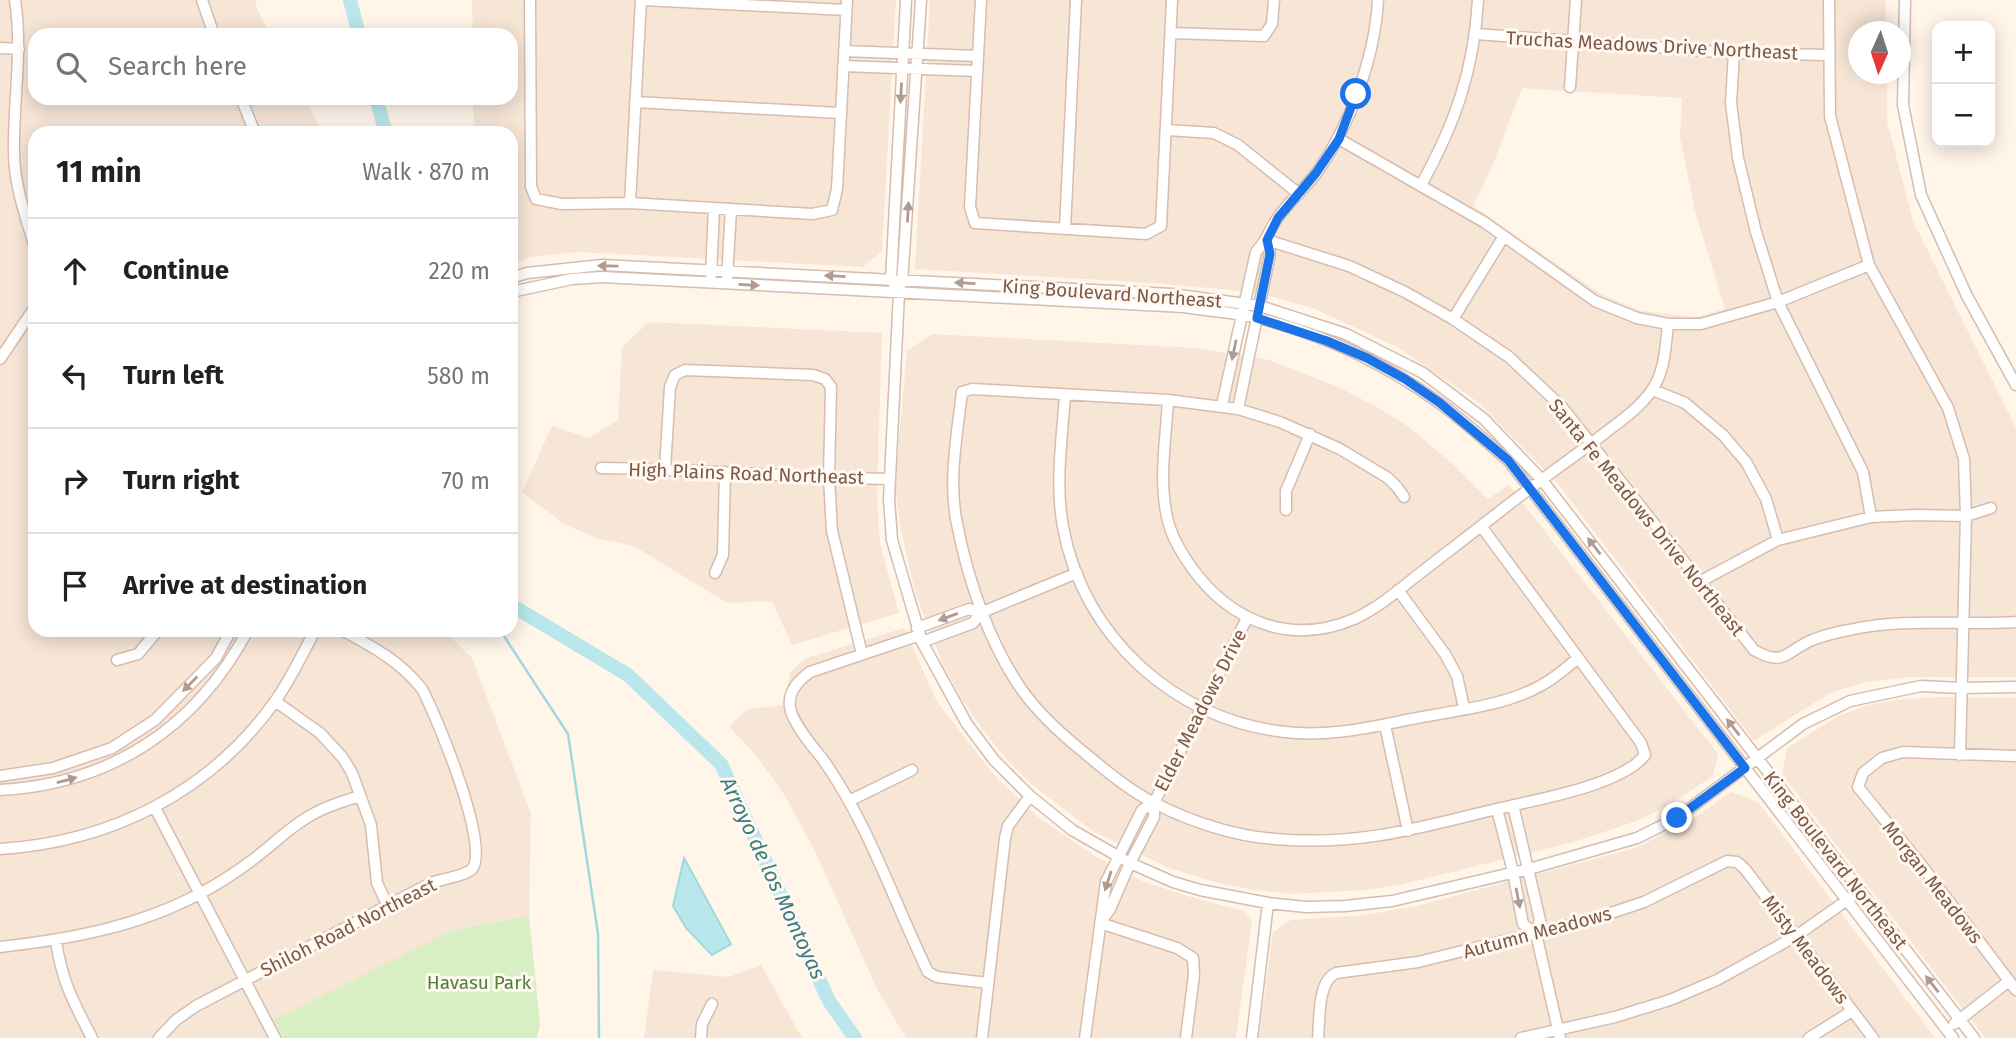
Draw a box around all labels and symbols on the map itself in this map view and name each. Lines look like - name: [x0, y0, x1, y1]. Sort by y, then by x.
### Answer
- north arrow: [1848, 21, 1911, 84]
- street label: Truchas Meadows Drive Northeast: [1505, 26, 1799, 65]
- route start: [1340, 78, 1371, 109]
- one-way arrow: [895, 82, 906, 104]
- one-way arrow: [903, 200, 914, 222]
- one-way arrow: [597, 260, 619, 272]
- one-way arrow: [824, 271, 846, 282]
- street label: King Boulevard Northeast: [1001, 274, 1223, 313]
- one-way arrow: [954, 277, 976, 288]
- one-way arrow: [738, 280, 760, 291]
- one-way arrow: [1228, 339, 1239, 361]
- street label: Santa Fe Meadows Drive Northeast: [1544, 394, 1749, 641]
- street label: High Plains Road Northeast: [628, 458, 864, 489]
- one-way arrow: [1586, 538, 1601, 556]
- one-way arrow: [938, 611, 959, 622]
- street label: Elder Meadows Drive: [1149, 625, 1251, 795]
- one-way arrow: [182, 676, 198, 692]
- one-way arrow: [1725, 718, 1740, 736]
- street label: King Boulevard Northeast: [1759, 767, 1912, 954]
- water label: Arroyo de los Montoyas: [714, 772, 831, 984]
- one-way arrow: [56, 774, 78, 785]
- route end: [1661, 802, 1692, 833]
- street label: Morgan Meadows: [1878, 816, 1988, 948]
- one-way arrow: [1102, 870, 1113, 891]
- street label: Shiloh Road Northeast: [257, 873, 440, 982]
- one-way arrow: [1513, 887, 1524, 909]
- street label: Misty Meadows: [1757, 890, 1854, 1008]
- street label: Autumn Meadows: [1460, 902, 1614, 963]
- park label: Havasu Park: [427, 971, 532, 994]
- one-way arrow: [1925, 975, 1939, 993]

